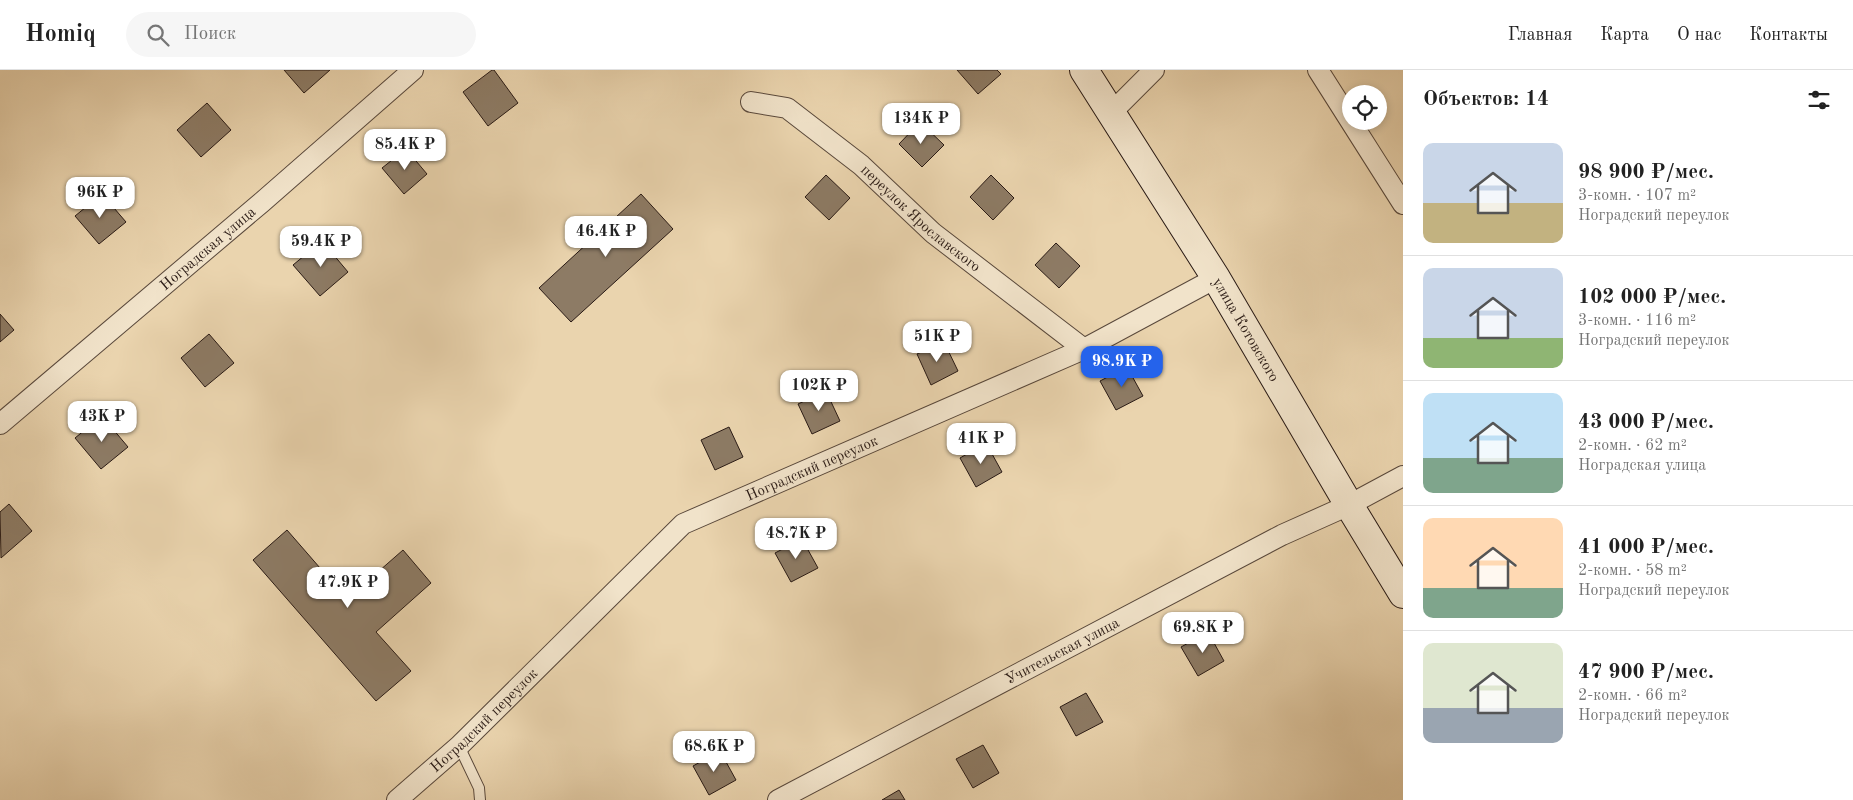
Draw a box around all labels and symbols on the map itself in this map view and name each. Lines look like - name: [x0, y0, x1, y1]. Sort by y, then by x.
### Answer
- pin: 134K ₽: [880, 102, 962, 145]
- pin: 85.4K ₽: [359, 128, 451, 171]
- street label: переулок Ярославского: [857, 163, 983, 275]
- pin: 96K ₽: [65, 176, 135, 219]
- street label: Ноградская улица: [158, 204, 260, 294]
- pin: 46.4K ₽: [560, 216, 652, 258]
- pin: 59.4K ₽: [275, 226, 367, 268]
- street label: улица Котовского: [1209, 276, 1281, 385]
- pin: 51K ₽: [902, 320, 972, 363]
- pin: 98.9K ₽: [1076, 346, 1168, 388]
- pin: 102K ₽: [778, 370, 860, 412]
- pin: 43K ₽: [67, 400, 137, 443]
- pin: 41K ₽: [946, 422, 1016, 465]
- street label: Ноградский переулок: [744, 434, 881, 505]
- pin: 48.7K ₽: [750, 518, 842, 560]
- pin: 47.9K ₽: [302, 566, 394, 609]
- pin: 69.8K ₽: [1157, 612, 1249, 654]
- street label: Учительская улица: [1003, 616, 1123, 688]
- street label: Ноградский переулок: [428, 666, 542, 776]
- pin: 68.6K ₽: [668, 730, 760, 773]

